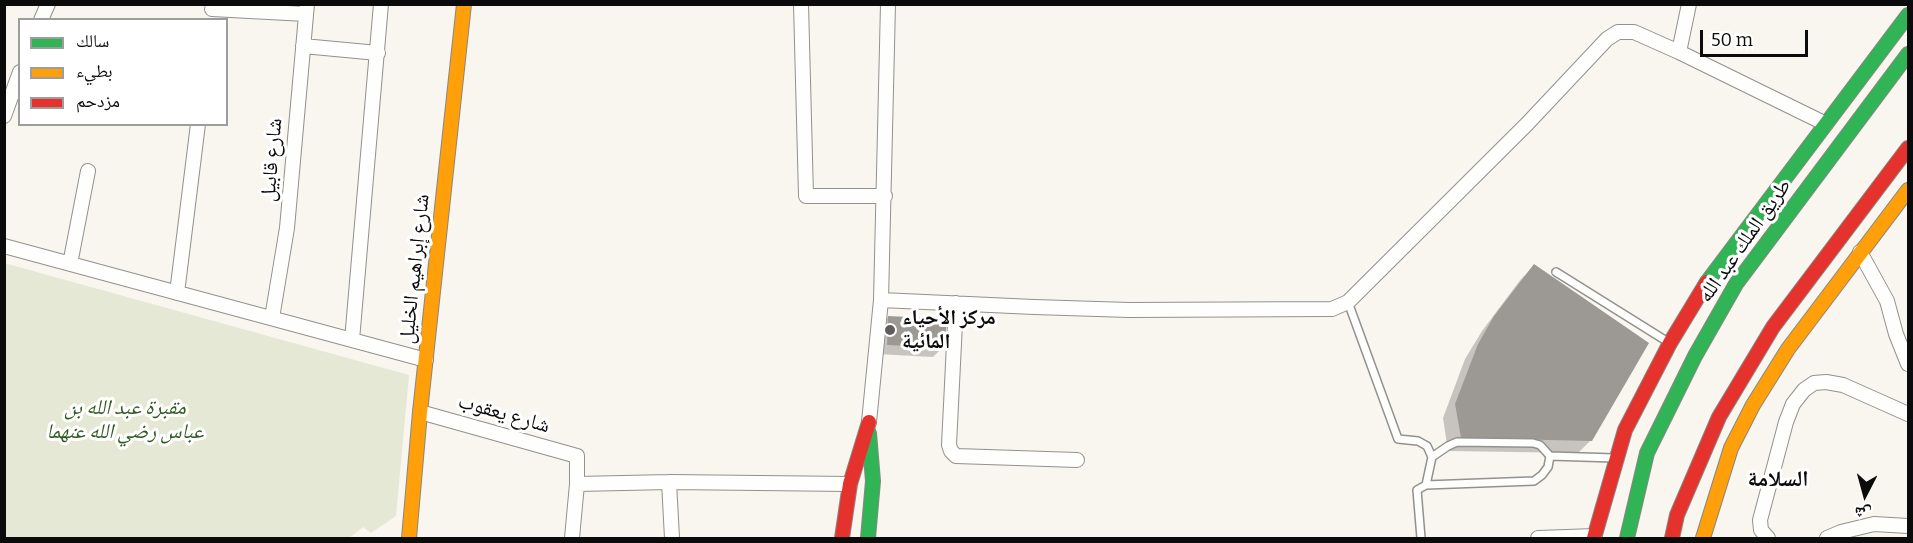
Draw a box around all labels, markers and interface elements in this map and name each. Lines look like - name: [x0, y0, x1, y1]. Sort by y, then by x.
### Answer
- legend: [18, 18, 228, 126]
- scale bar: [1703, 18, 1811, 56]
- text: 50 m: [1711, 29, 1753, 51]
- text: سالك: [76, 30, 109, 52]
- text: بطيء: [76, 60, 113, 82]
- text: مزدحم: [76, 90, 120, 112]
- street label: شارع قابيل: [256, 117, 288, 203]
- street label: طريق الملك عبد الله: [1693, 174, 1797, 308]
- street label: شارع إبراهيم الخليل: [395, 193, 435, 345]
- place label: مركز الأحياء المائية: [902, 305, 996, 355]
- marker: مركز الأحياء المائية: [883, 323, 897, 337]
- street label: شارع يعقوب: [455, 389, 553, 439]
- park label: مقبرة عبد الله بن عباس رضي الله عنهما: [46, 395, 204, 445]
- north arrow: [1835, 465, 1895, 525]
- district label: السلامة: [1748, 467, 1808, 493]
- text: ش: [1854, 503, 1873, 524]

